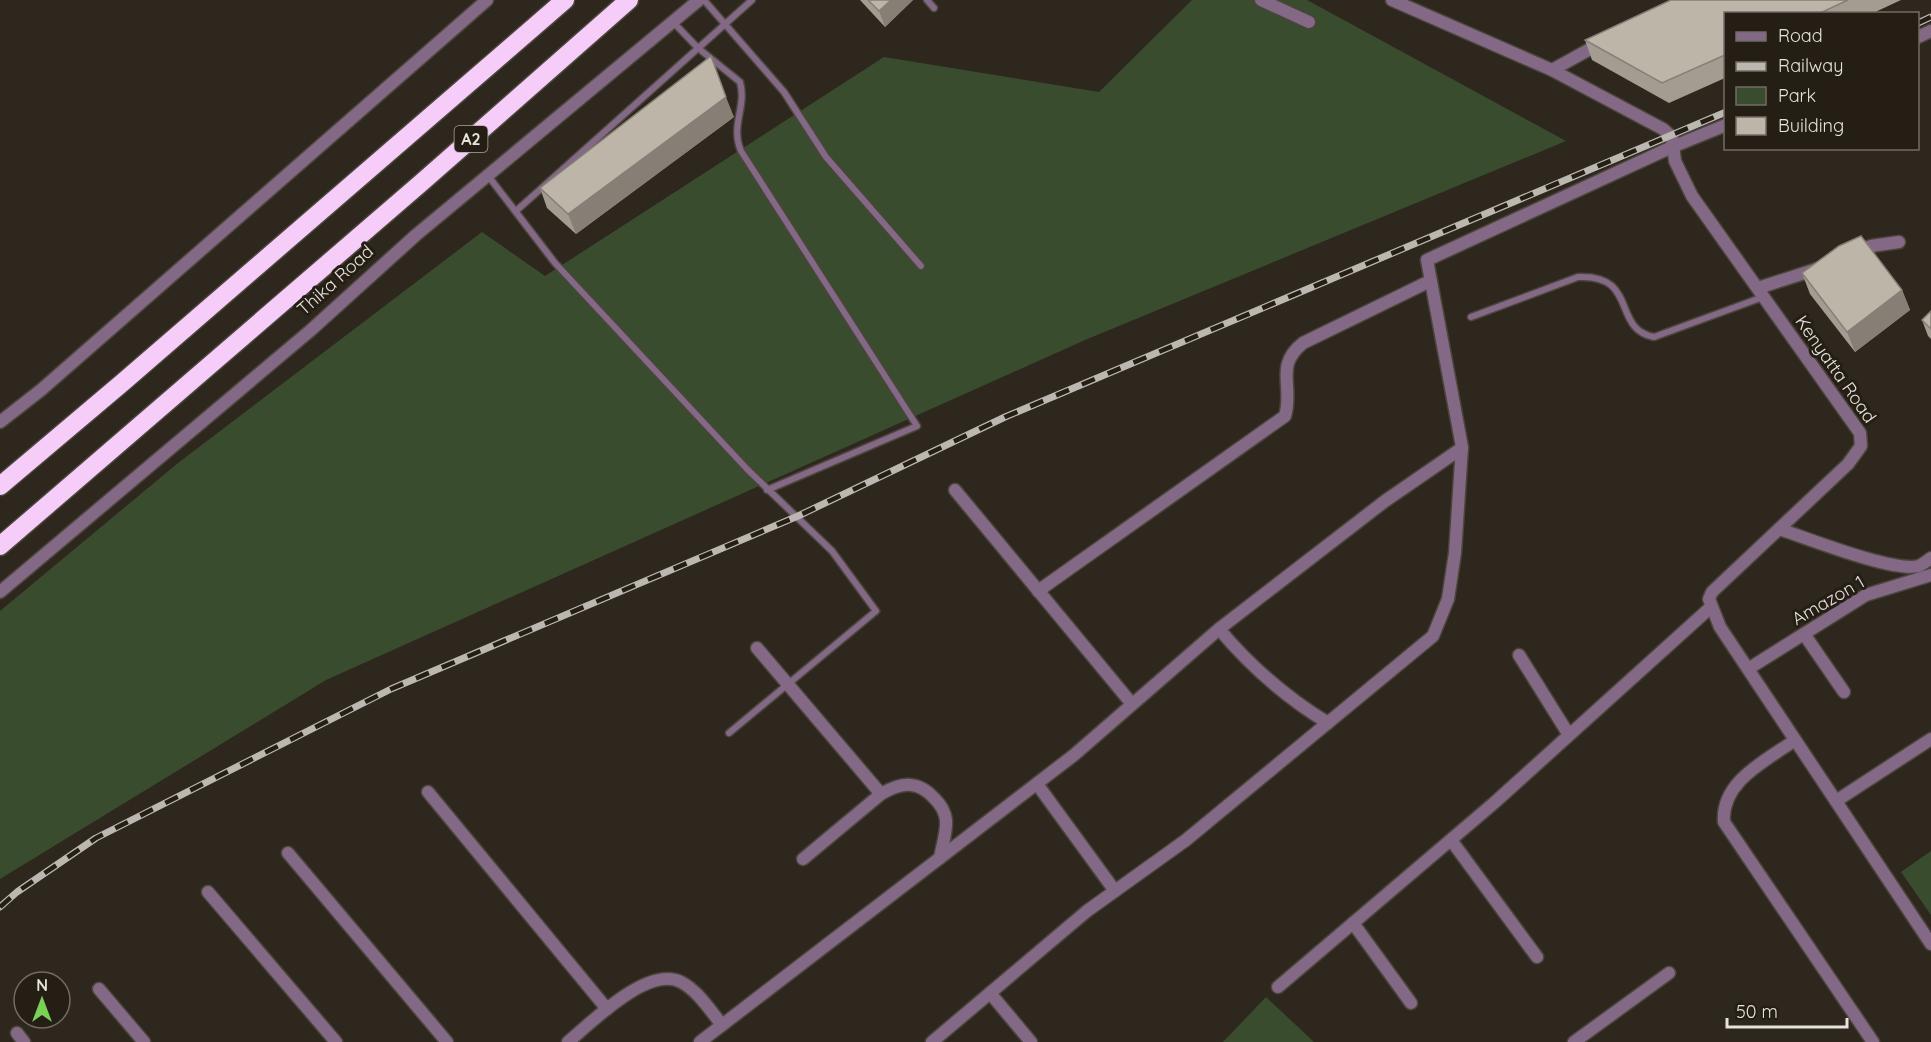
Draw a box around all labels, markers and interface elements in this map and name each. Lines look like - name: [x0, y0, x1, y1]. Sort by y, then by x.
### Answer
- legend: [1724, 12, 1919, 150]
- text: Road: [1778, 24, 1823, 47]
- text: Railway: [1778, 54, 1844, 77]
- text: Park: [1778, 84, 1816, 107]
- text: Building: [1778, 114, 1844, 137]
- road number: A2: [454, 126, 488, 152]
- street label: Thika Road: [292, 240, 378, 320]
- street label: Kenyatta Road: [1790, 311, 1882, 427]
- street label: Amazon 1: [1787, 570, 1869, 630]
- north arrow: [12, 970, 72, 1030]
- text: N: [36, 975, 48, 995]
- scale bar: [1727, 991, 1847, 1029]
- text: 50 m: [1736, 1000, 1778, 1023]

